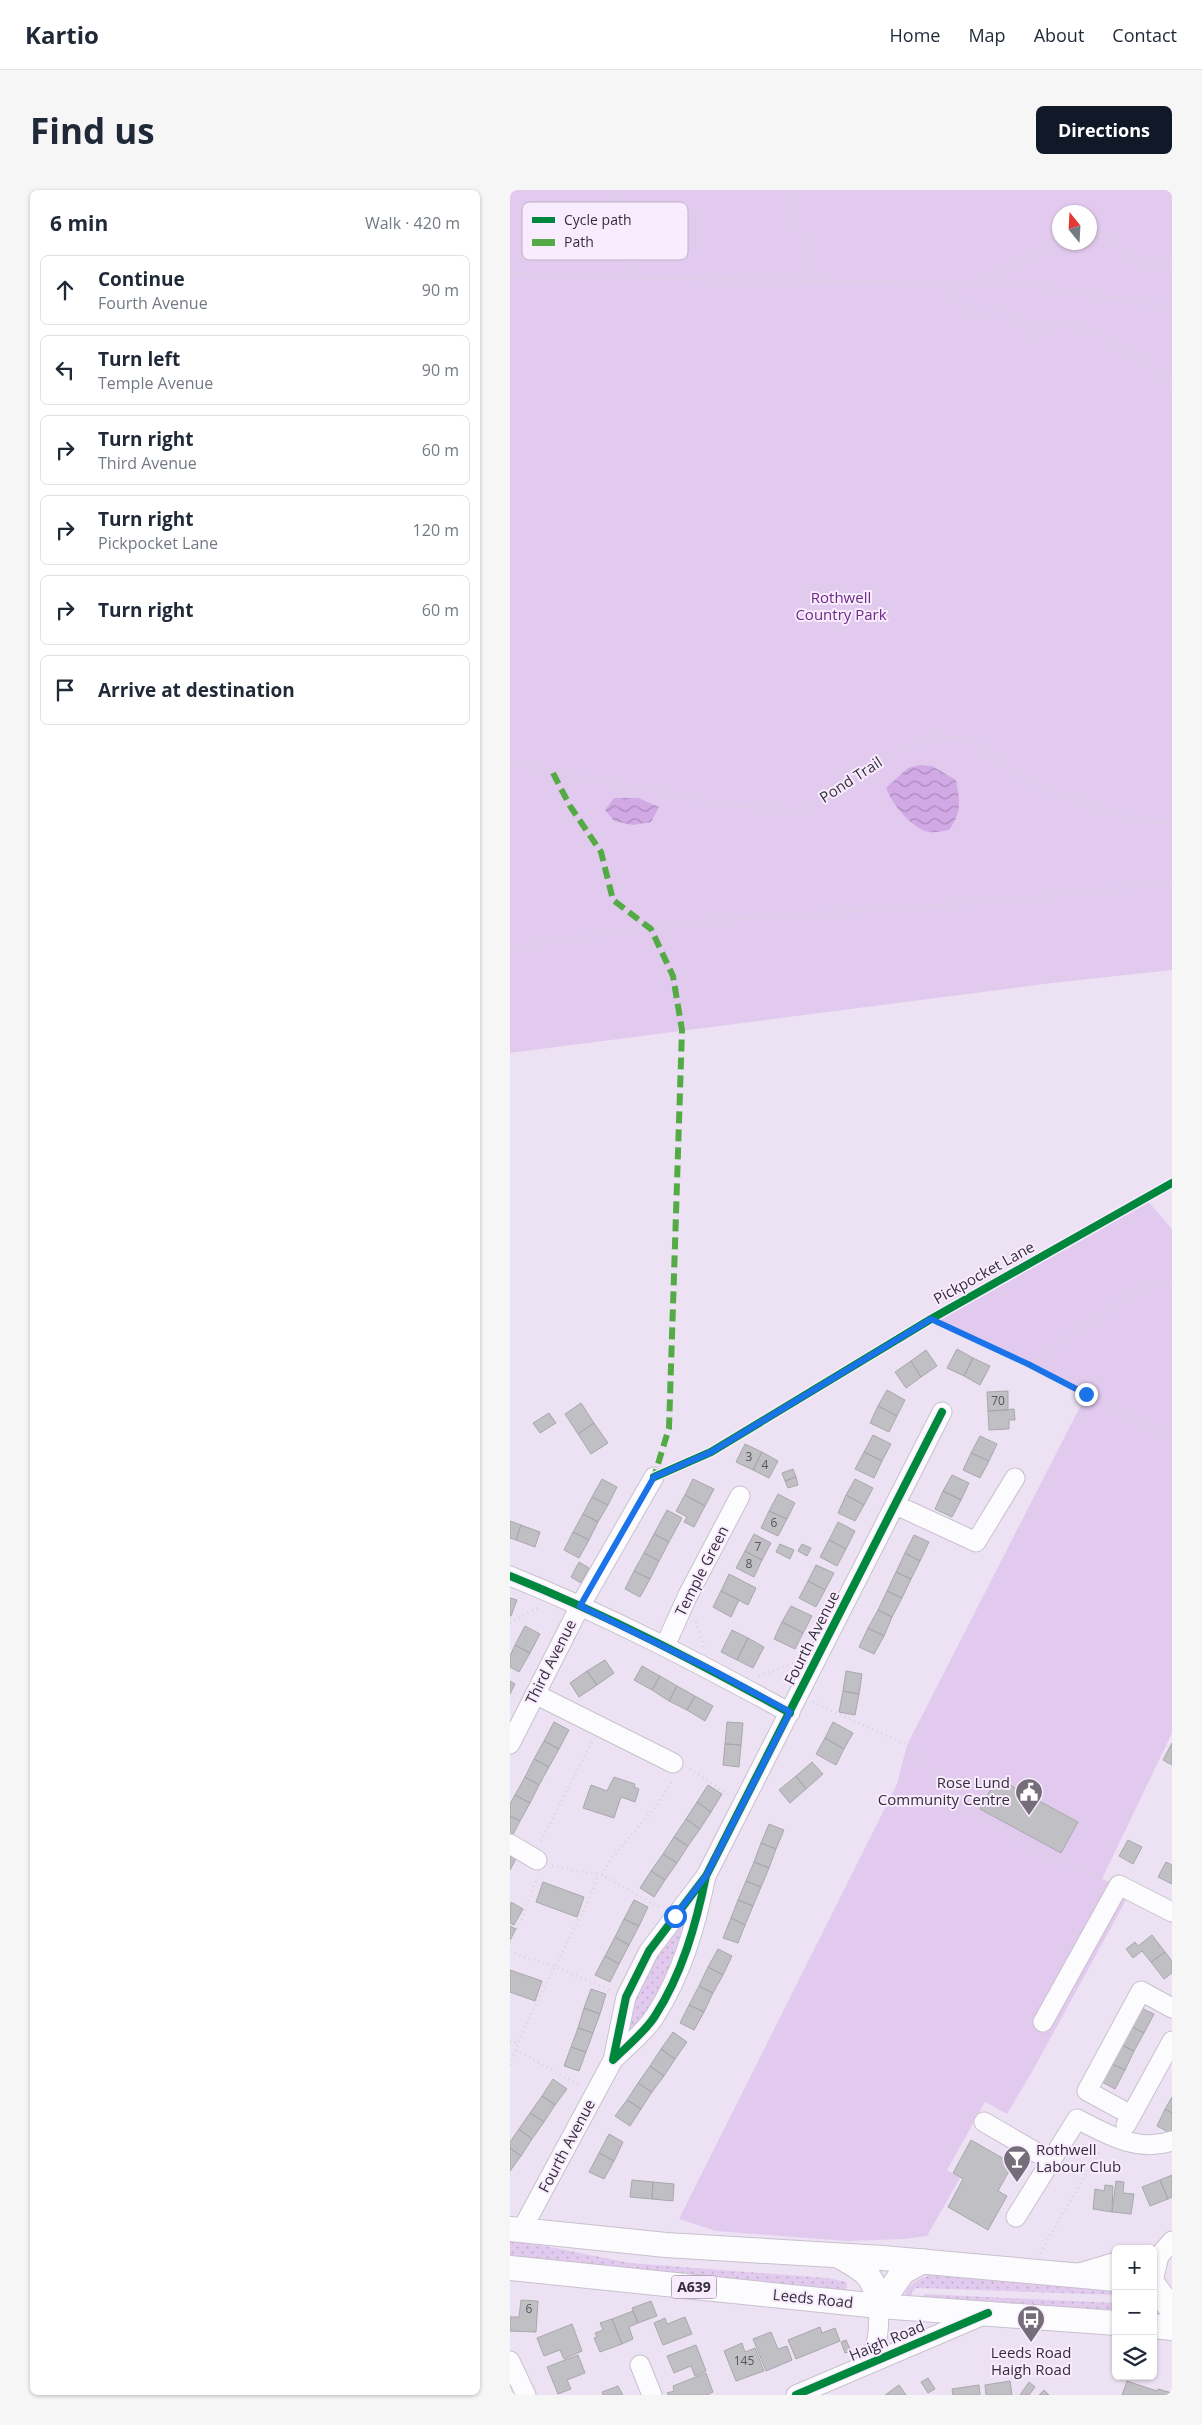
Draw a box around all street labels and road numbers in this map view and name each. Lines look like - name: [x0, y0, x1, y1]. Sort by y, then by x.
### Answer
- street label: Pond Trail: [815, 752, 886, 807]
- street label: Pickpocket Lane: [929, 1236, 1038, 1308]
- street label: Temple Green: [670, 1522, 732, 1619]
- street label: Fourth Avenue: [779, 1587, 843, 1688]
- street label: Third Avenue: [520, 1616, 580, 1707]
- street label: Fourth Avenue: [533, 2095, 599, 2196]
- road number: A639: [672, 2276, 716, 2298]
- street label: Leeds Road: [772, 2284, 854, 2312]
- street label: Haigh Road: [846, 2315, 927, 2365]

